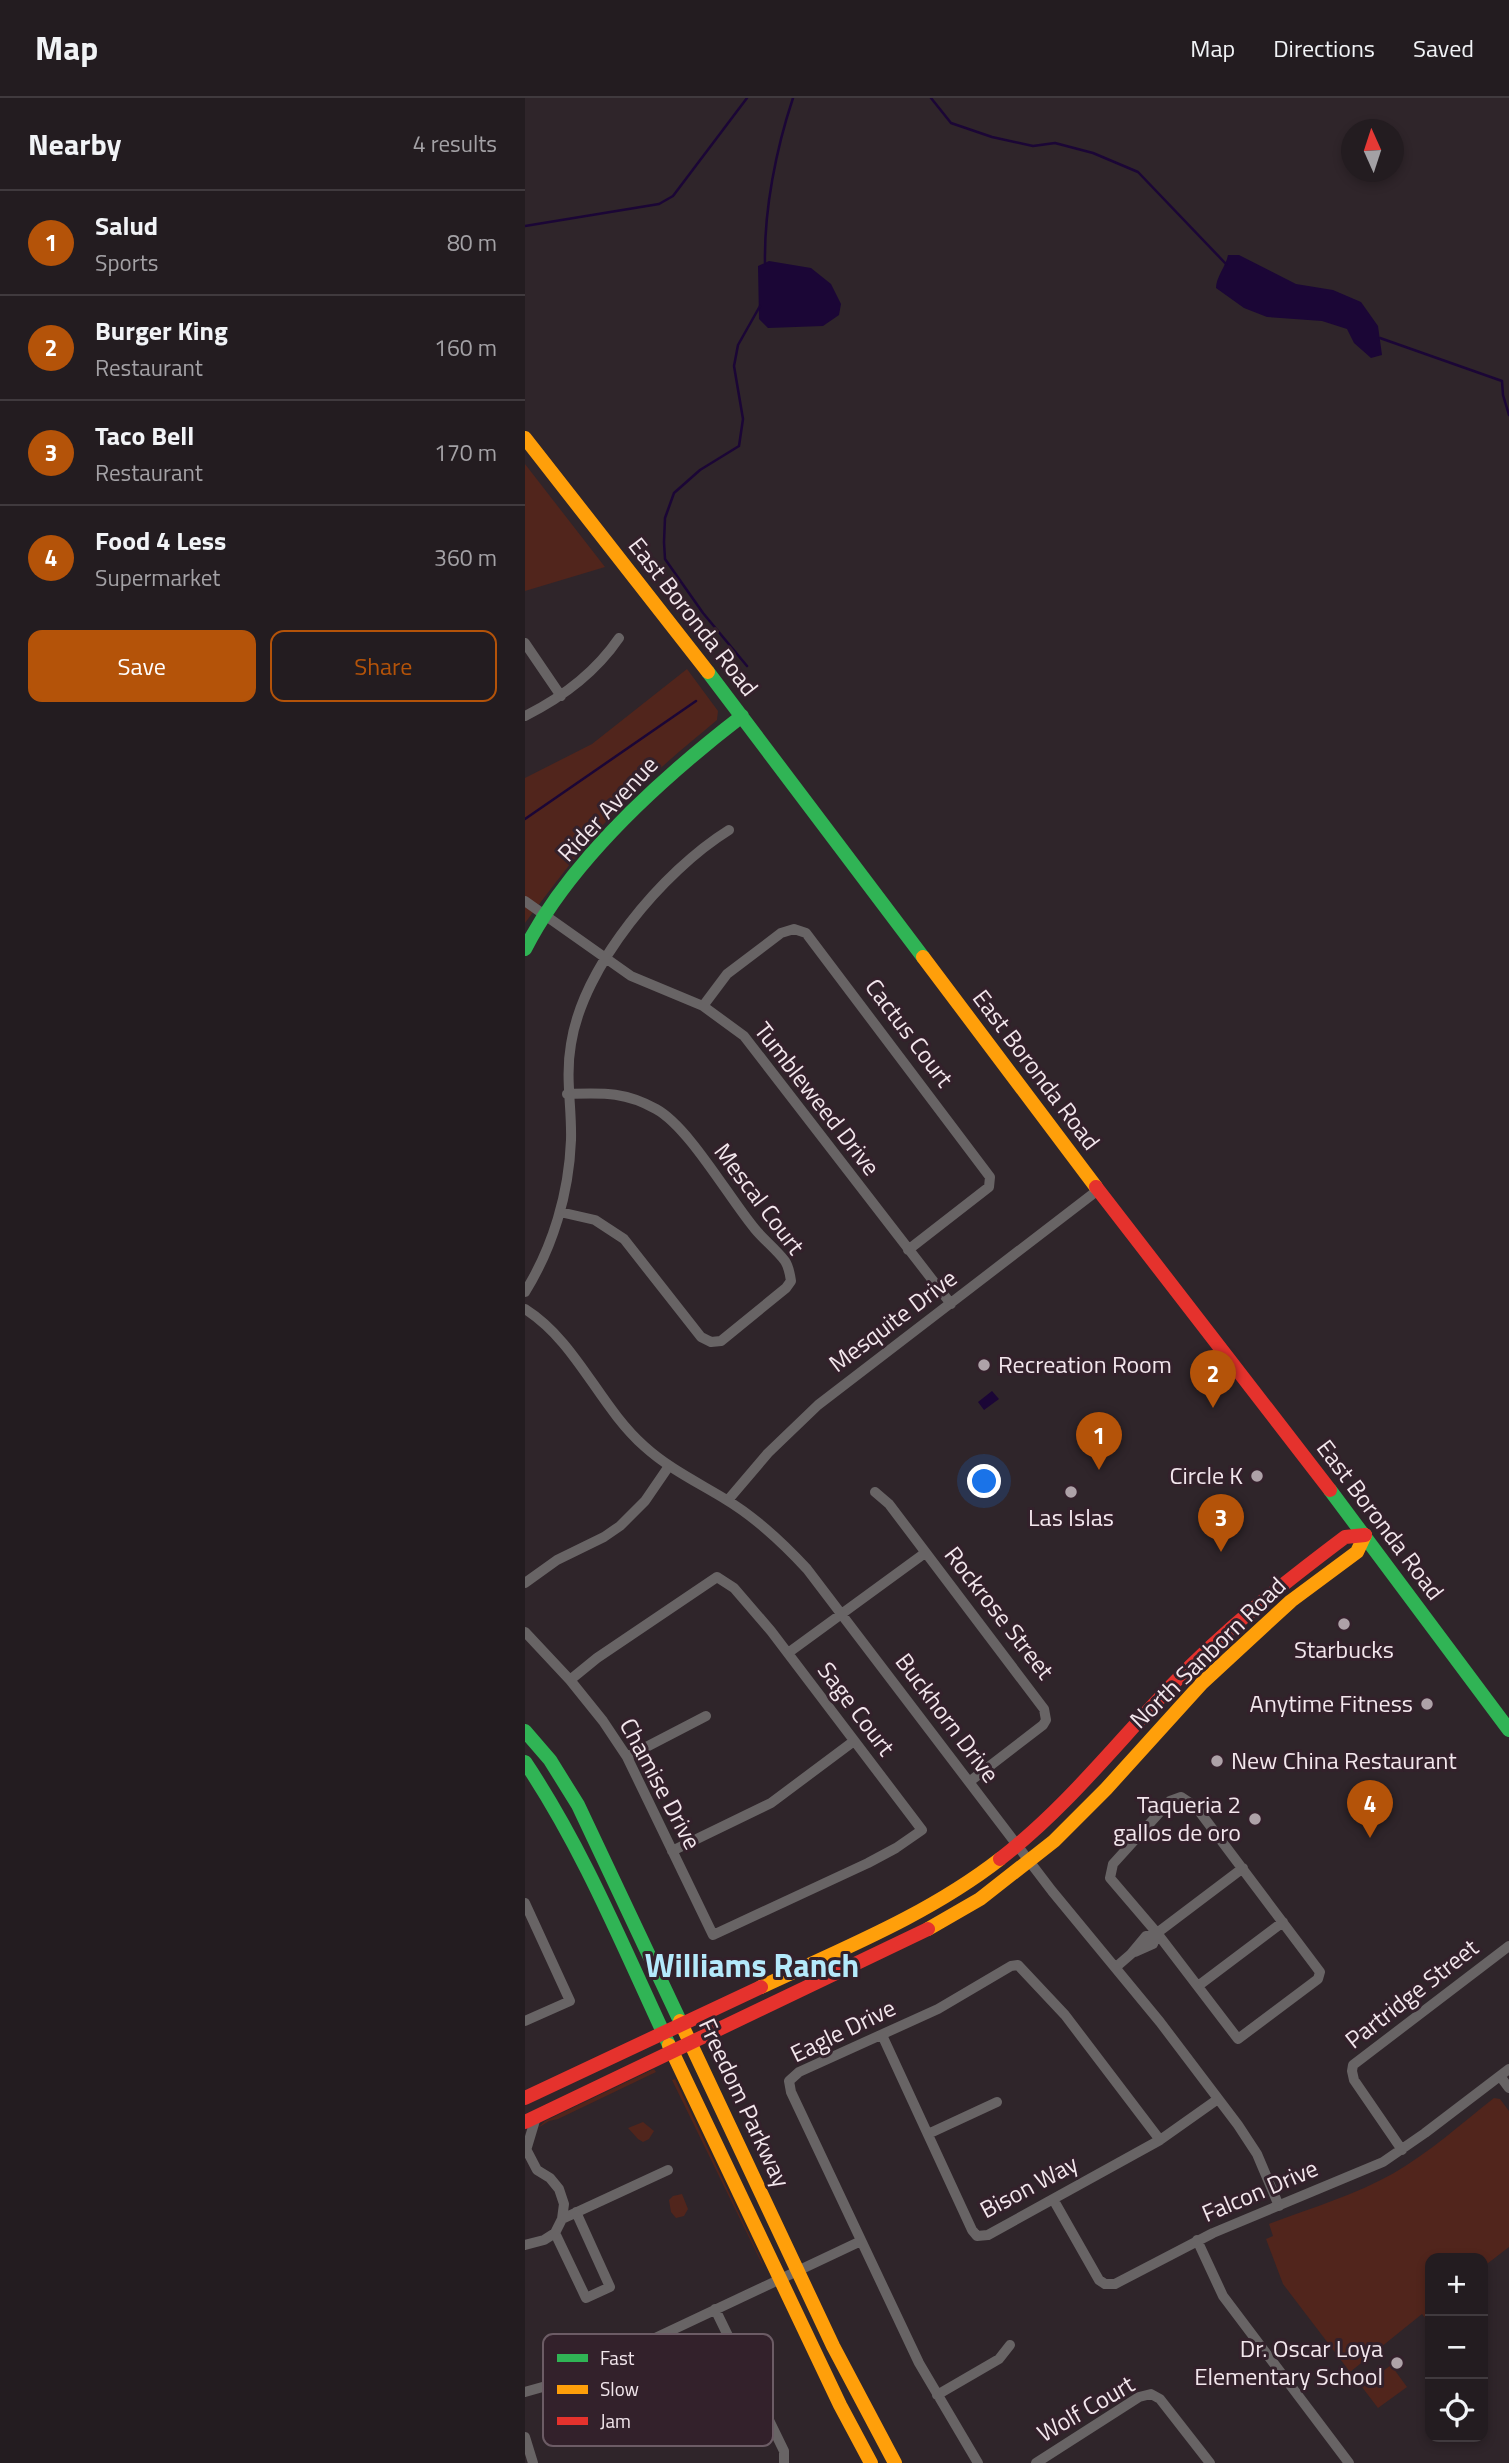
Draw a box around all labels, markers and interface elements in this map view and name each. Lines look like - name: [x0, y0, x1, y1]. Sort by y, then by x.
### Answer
- text: Map: [35, 23, 98, 73]
- text: Map: [1190, 30, 1235, 66]
- text: Directions: [1273, 30, 1375, 66]
- text: Saved: [1413, 30, 1474, 66]
- north arrow: [1341, 119, 1404, 182]
- text: Nearby: [28, 121, 121, 167]
- text: 4 results: [413, 126, 497, 161]
- text: Salud: [95, 206, 158, 245]
- text: 1: [45, 225, 57, 260]
- text: 80 m: [447, 225, 497, 260]
- text: Sports: [95, 245, 158, 280]
- text: Burger King: [95, 311, 228, 350]
- text: 2: [45, 330, 57, 365]
- text: 160 m: [434, 330, 497, 365]
- text: Restaurant: [95, 350, 203, 385]
- text: Taco Bell: [95, 416, 194, 455]
- text: 3: [45, 435, 57, 470]
- text: 170 m: [434, 435, 497, 470]
- text: Restaurant: [95, 455, 203, 490]
- text: Food 4 Less: [95, 521, 226, 560]
- street label: East Boronda Road: [620, 529, 767, 704]
- text: 4: [45, 540, 57, 575]
- text: 360 m: [434, 540, 497, 575]
- text: Supermarket: [95, 560, 220, 595]
- button: Save: [28, 630, 256, 702]
- button: Share: [270, 630, 497, 702]
- street label: Rider Avenue: [549, 747, 666, 869]
- street label: Cactus Court: [857, 970, 963, 1095]
- street label: East Boronda Road: [964, 981, 1109, 1157]
- street label: Tumbleweed Drive: [746, 1014, 889, 1183]
- street label: Mescal Court: [706, 1135, 814, 1262]
- street label: Mesquite Drive: [821, 1260, 964, 1380]
- place label: Recreation Room: [998, 1346, 1172, 1382]
- pin: 2: [1190, 1350, 1236, 1408]
- marker: Recreation Room: [976, 1357, 992, 1373]
- pin: 1: [1076, 1412, 1122, 1470]
- street label: East Boronda Road: [1308, 1431, 1453, 1607]
- place label: Circle K: [1170, 1457, 1243, 1493]
- your location: [967, 1464, 1001, 1498]
- marker: Circle K: [1249, 1468, 1265, 1484]
- marker: Las Islas: [1063, 1484, 1079, 1500]
- pin: 3: [1198, 1494, 1244, 1552]
- place label: Las Islas: [1028, 1499, 1114, 1535]
- street label: Rockrose Street: [936, 1538, 1064, 1687]
- street label: North Sanborn Road: [1121, 1568, 1294, 1737]
- marker: Starbucks: [1336, 1616, 1352, 1632]
- place label: Starbucks: [1294, 1631, 1394, 1667]
- street label: Buckhorn Drive: [887, 1645, 1009, 1790]
- street label: Sage Court: [809, 1654, 905, 1764]
- place label: Anytime Fitness: [1250, 1685, 1413, 1721]
- marker: Anytime Fitness: [1419, 1696, 1435, 1712]
- street label: Chamise Drive: [611, 1711, 711, 1856]
- place label: New China Restaurant: [1231, 1742, 1457, 1778]
- marker: New China Restaurant: [1209, 1753, 1225, 1769]
- pin: 4: [1347, 1780, 1393, 1838]
- place label: Taqueria 2 gallos de oro: [1113, 1786, 1241, 1850]
- marker: Taqueria 2 gallos de oro: [1247, 1811, 1263, 1827]
- street label: Partridge Street: [1337, 1929, 1486, 2057]
- district label: Williams Ranch: [645, 1941, 859, 1989]
- street label: Eagle Drive: [784, 1989, 901, 2071]
- street label: Freedom Parkway: [690, 2012, 800, 2193]
- street label: Bison Way: [973, 2145, 1084, 2227]
- street label: Falcon Drive: [1196, 2149, 1323, 2231]
- map controls: [1425, 2253, 1488, 2442]
- button: +: [1425, 2253, 1488, 2316]
- button: −: [1425, 2316, 1488, 2379]
- place label: Dr. Oscar Loya Elementary School: [1194, 2330, 1383, 2394]
- legend: [543, 2334, 773, 2446]
- text: Fast: [600, 2343, 635, 2372]
- marker: Dr. Oscar Loya Elementary School: [1389, 2355, 1405, 2371]
- street label: Wolf Court: [1030, 2365, 1141, 2451]
- text: Slow: [600, 2374, 639, 2403]
- button: locate: [1425, 2379, 1488, 2442]
- text: Jam: [600, 2406, 631, 2435]

